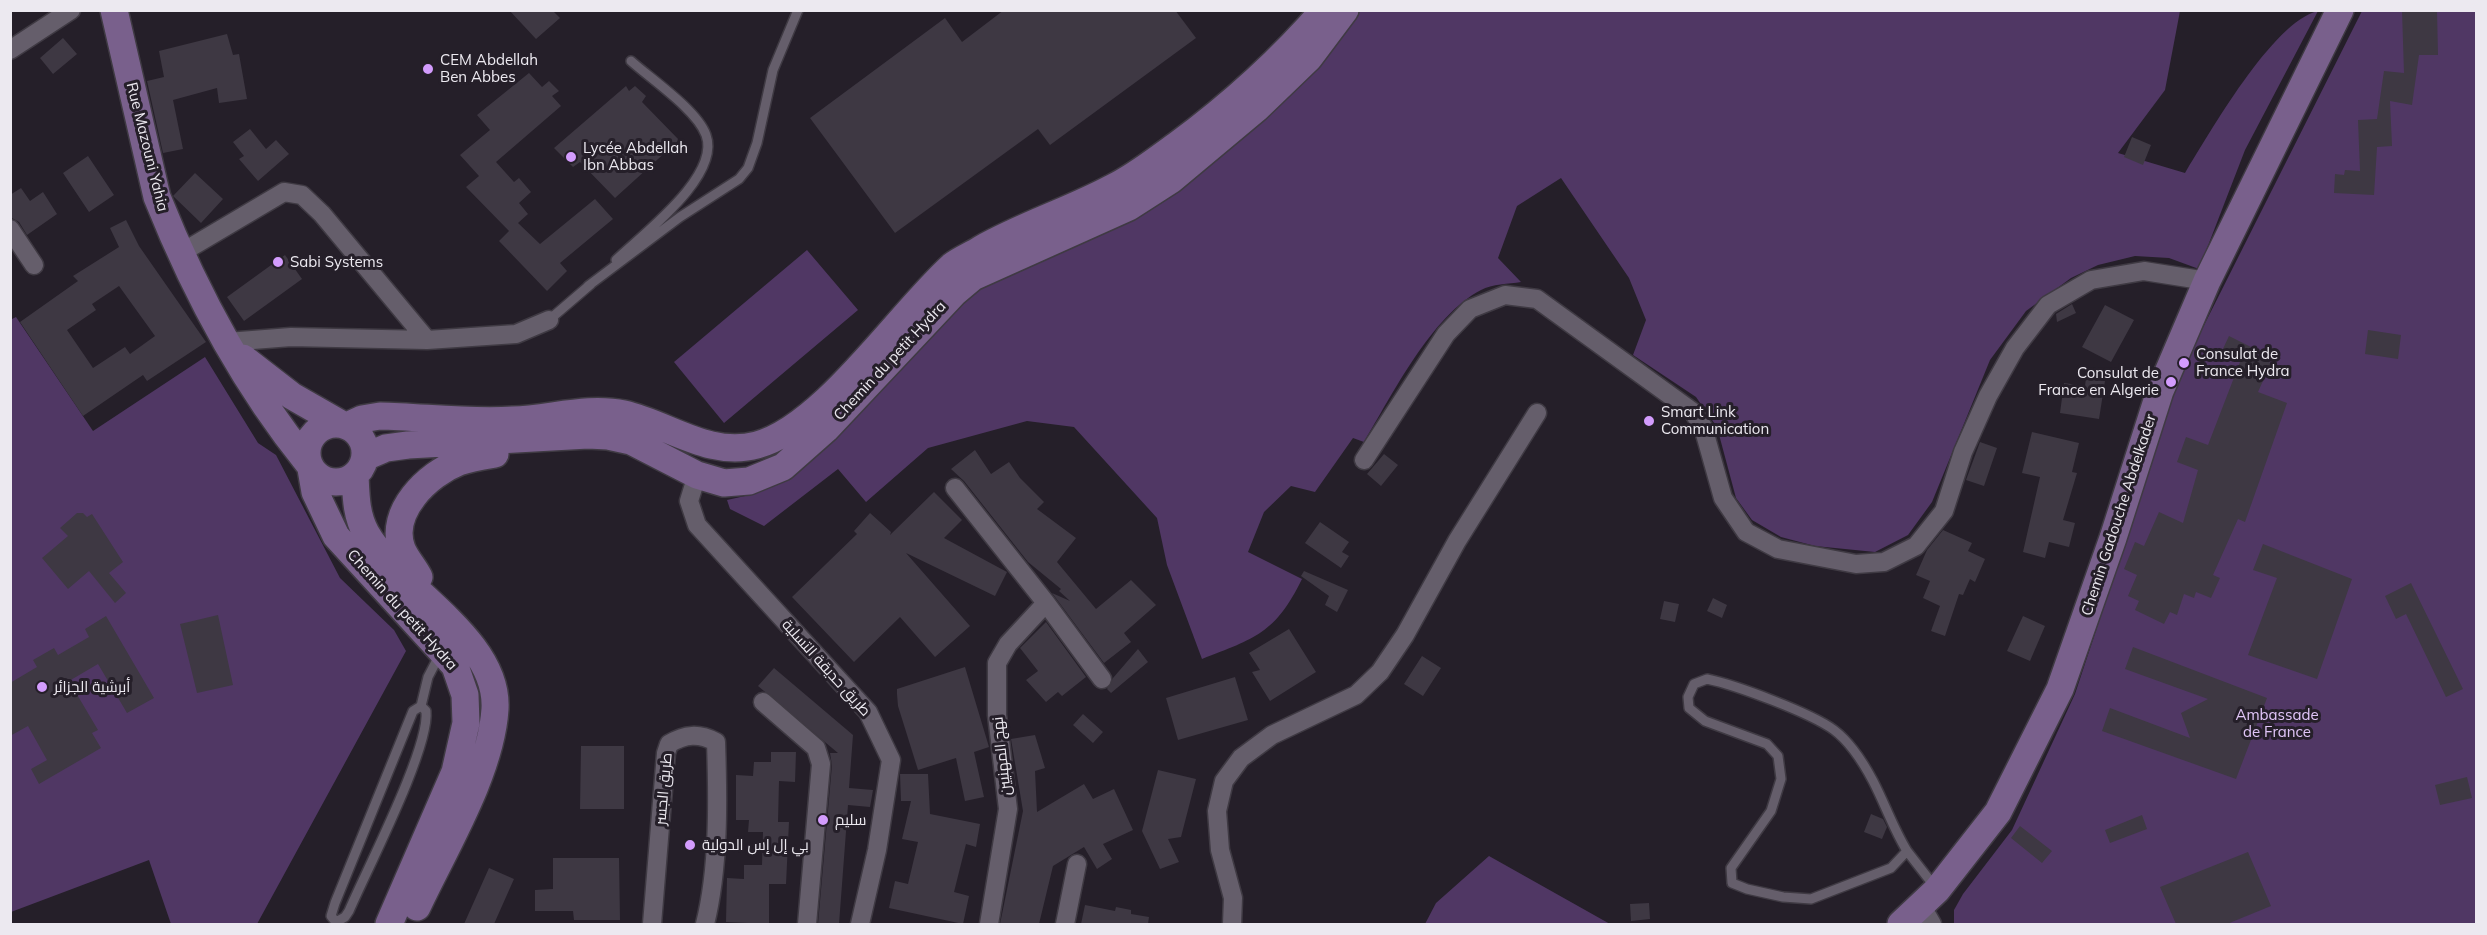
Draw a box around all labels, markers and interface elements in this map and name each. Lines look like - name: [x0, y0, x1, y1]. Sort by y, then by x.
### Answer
- place label: CEM Abdellah Ben Abbes: [440, 51, 538, 86]
- marker: CEM Abdellah Ben Abbes: [421, 62, 435, 76]
- street label: Rue Mazouni Yahia: [122, 81, 172, 213]
- place label: Lycée Abdellah Ibn Abbas: [583, 139, 688, 174]
- marker: Lycée Abdellah Ibn Abbas: [564, 150, 578, 164]
- place label: Sabi Systems: [290, 253, 383, 271]
- marker: Sabi Systems: [271, 255, 285, 269]
- street label: Chemin du petit Hydra: [830, 298, 950, 424]
- place label: Consulat de France Hydra: [2196, 345, 2290, 380]
- marker: Consulat de France Hydra: [2177, 356, 2191, 370]
- place label: Consulat de France en Algerie: [2038, 364, 2159, 399]
- marker: Consulat de France en Algerie: [2164, 375, 2178, 389]
- place label: Smart Link Communication: [1661, 403, 1769, 438]
- street label: Chemin Gadouche Abdelkader: [2078, 412, 2160, 618]
- marker: Smart Link Communication: [1642, 414, 1656, 428]
- street label: Chemin du petit Hydra: [343, 546, 461, 674]
- street label: طريق حديقة التسلية: [778, 616, 874, 720]
- place label: أبرشية الجزائر: [54, 678, 130, 696]
- marker: أبرشية الجزائر: [35, 680, 49, 694]
- park label: Ambassade de France: [2235, 706, 2319, 741]
- street label: نهج المهنيين: [989, 716, 1015, 796]
- street label: طريق الجسر: [652, 752, 676, 826]
- place label: سليم: [835, 811, 866, 829]
- marker: سليم: [816, 813, 830, 827]
- place label: بي إل إس الدولية: [702, 836, 809, 854]
- marker: بي إل إس الدولية: [683, 838, 697, 852]

